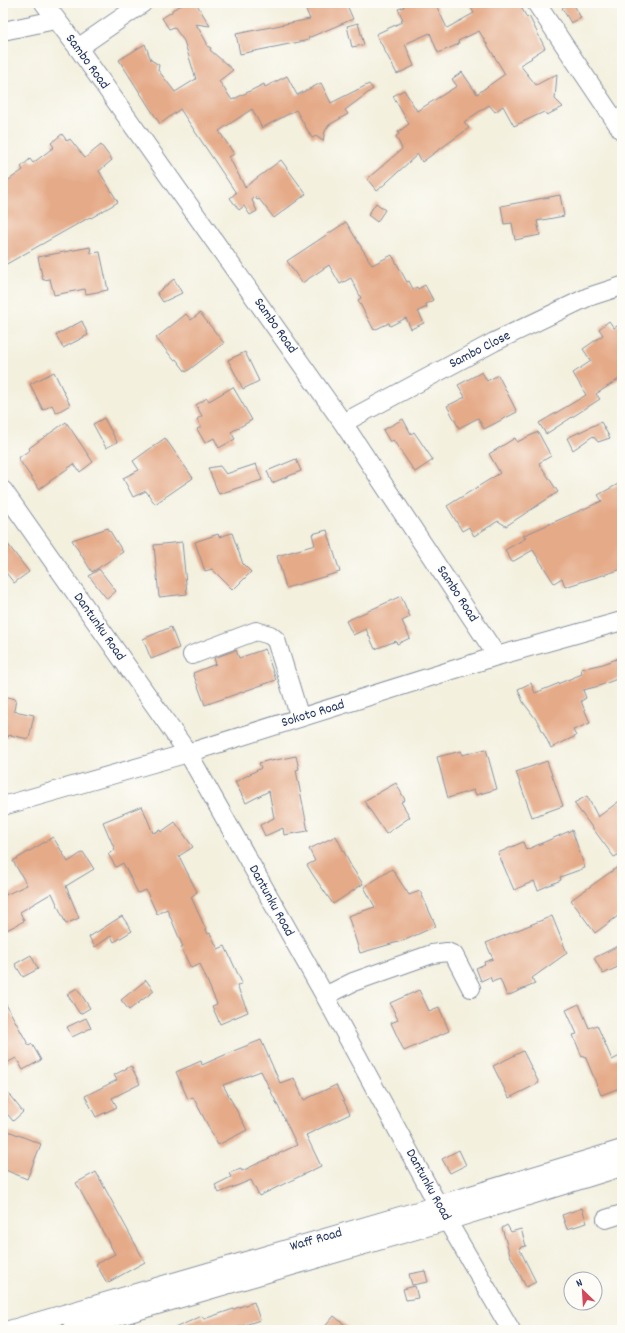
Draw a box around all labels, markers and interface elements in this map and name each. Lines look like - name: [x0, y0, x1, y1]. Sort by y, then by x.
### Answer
- street label: Sambo Road: [60, 30, 114, 94]
- street label: Sambo Road: [248, 294, 302, 358]
- street label: Sambo Close: [446, 326, 514, 374]
- street label: Sambo Road: [431, 562, 483, 626]
- street label: Dantunku Road: [68, 589, 130, 665]
- street label: Sokoto Road: [279, 695, 347, 733]
- street label: Dantunku Road: [243, 862, 299, 940]
- street label: Dantunku Road: [400, 1146, 456, 1224]
- street label: Waff Road: [288, 1223, 344, 1257]
- north arrow: [563, 1271, 603, 1311]
- text: N: [574, 1275, 586, 1292]

